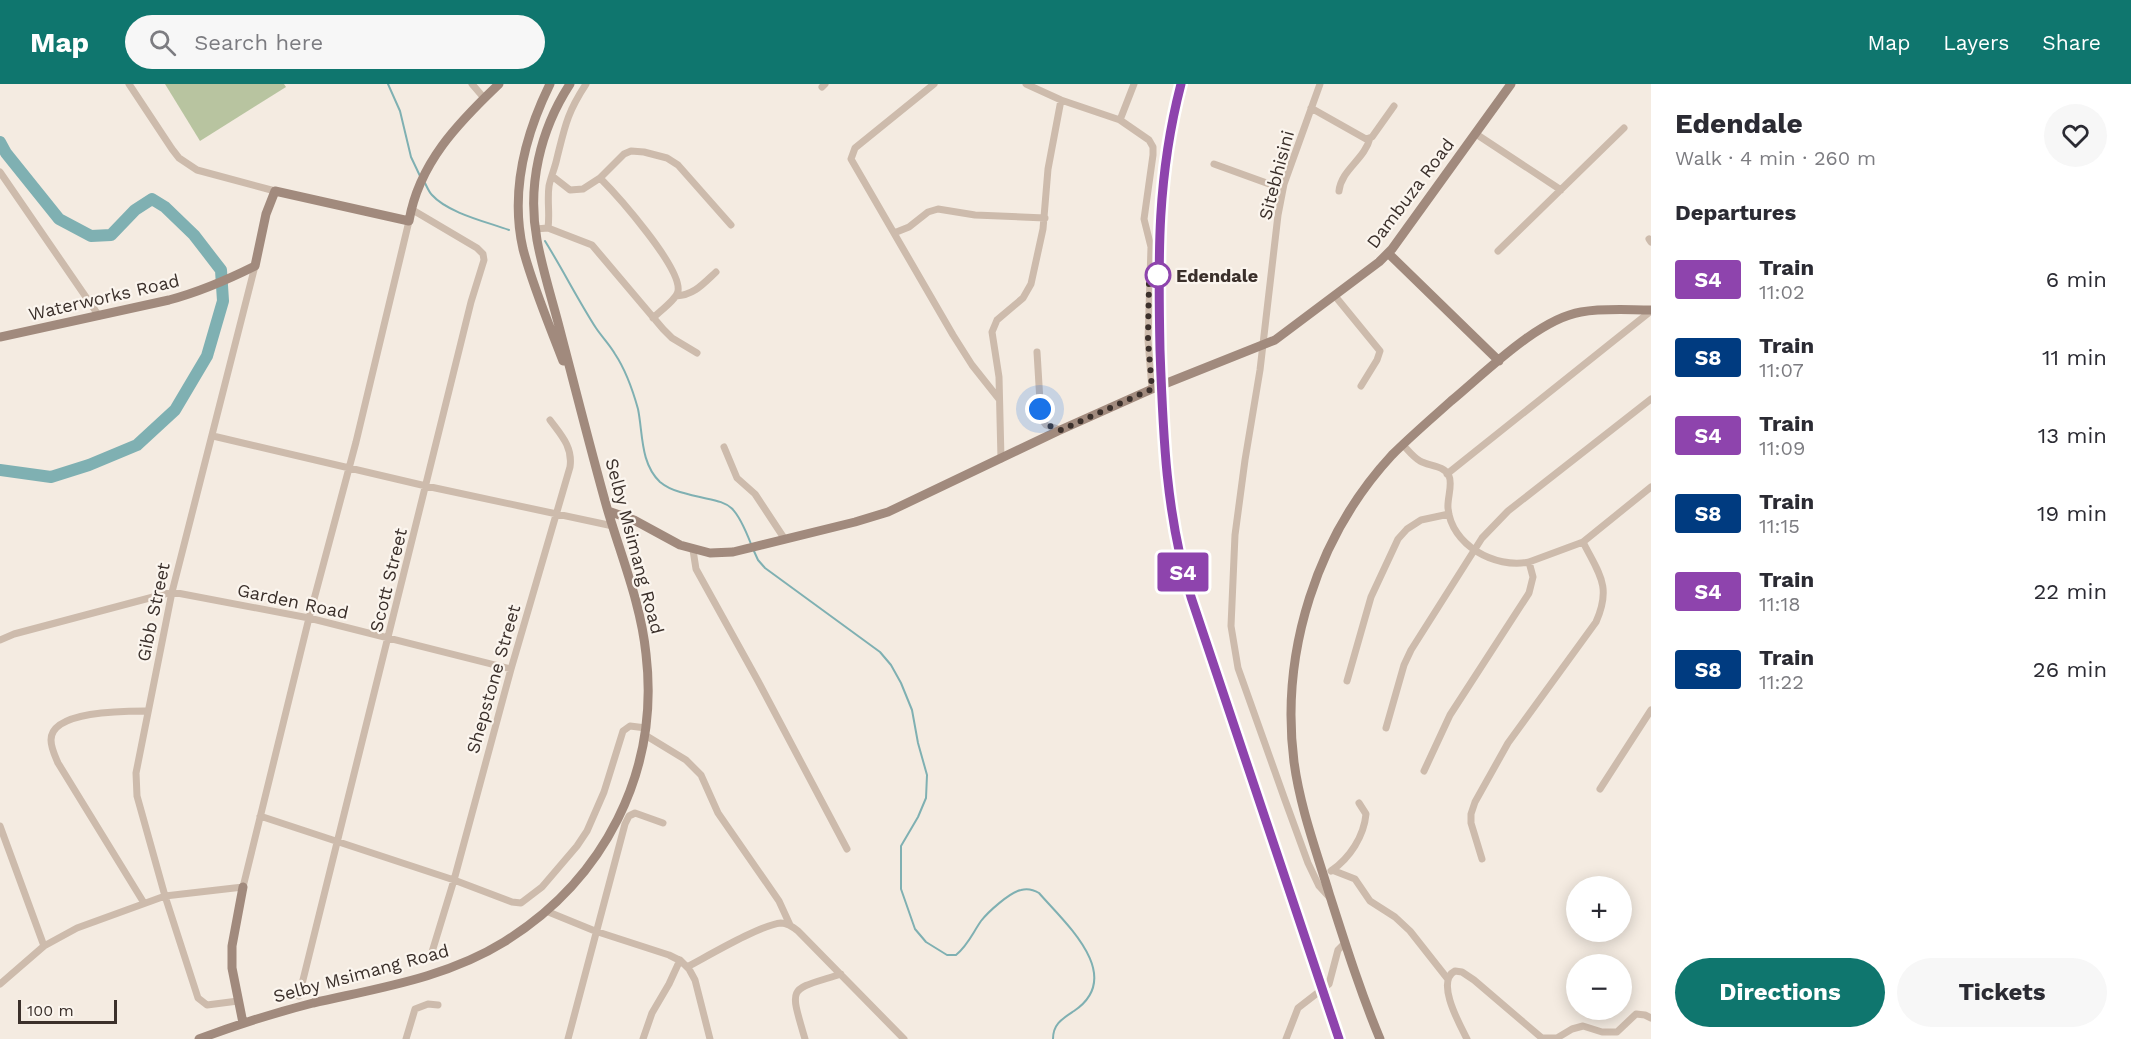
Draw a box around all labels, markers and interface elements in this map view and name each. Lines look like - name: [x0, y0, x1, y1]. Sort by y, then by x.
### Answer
- search box: [125, 15, 545, 69]
- text: Map: [30, 26, 89, 59]
- icon: search: [146, 26, 179, 59]
- text: Search here: [194, 30, 323, 55]
- text: Map: [1867, 30, 1910, 55]
- text: Layers: [1943, 30, 2009, 55]
- text: Share: [2042, 30, 2101, 55]
- button: heart: [2044, 104, 2107, 167]
- text: Edendale: [1675, 107, 1803, 140]
- street label: Sitebhisini: [1254, 128, 1298, 222]
- street label: Dambuza Road: [1362, 134, 1458, 252]
- text: Walk · 4 min · 260 m: [1675, 146, 1876, 170]
- text: Departures: [1675, 200, 1796, 225]
- text: Train: [1759, 255, 1814, 280]
- marker: Edendale: [1145, 262, 1171, 288]
- place label: Edendale: [1176, 265, 1258, 286]
- text: S4: [1694, 267, 1722, 292]
- text: 6 min: [2046, 267, 2107, 292]
- street label: Waterworks Road: [27, 269, 181, 325]
- text: 11:02: [1759, 280, 1805, 304]
- text: Train: [1759, 333, 1814, 358]
- text: S8: [1695, 345, 1721, 370]
- text: 11 min: [2042, 345, 2107, 370]
- text: 11:07: [1759, 358, 1804, 382]
- your location: [1025, 394, 1055, 424]
- text: Train: [1759, 411, 1814, 436]
- text: S4: [1694, 423, 1722, 448]
- text: 13 min: [2038, 423, 2107, 448]
- text: 11:09: [1759, 436, 1805, 460]
- street label: Selby Msimang Road: [601, 456, 669, 636]
- text: Train: [1759, 489, 1814, 514]
- text: S8: [1695, 501, 1721, 526]
- text: 19 min: [2037, 501, 2107, 526]
- text: 11:15: [1759, 514, 1800, 538]
- street label: Scott Street: [365, 525, 411, 634]
- line badge: S4: [1156, 552, 1210, 592]
- street label: Gibb Street: [132, 560, 174, 663]
- text: S4: [1169, 560, 1197, 585]
- text: Train: [1759, 567, 1814, 592]
- street label: Garden Road: [235, 579, 351, 623]
- text: S4: [1694, 579, 1722, 604]
- text: 22 min: [2033, 579, 2107, 604]
- text: 11:18: [1759, 592, 1801, 616]
- street label: Shepstone Street: [462, 602, 524, 756]
- text: Train: [1759, 645, 1814, 670]
- text: S8: [1695, 657, 1721, 682]
- text: 26 min: [2033, 657, 2107, 682]
- text: 11:22: [1759, 670, 1804, 694]
- map controls: [1566, 876, 1632, 1020]
- button: +: [1566, 876, 1632, 942]
- street label: Selby Msimang Road: [271, 939, 451, 1007]
- button: −: [1566, 954, 1632, 1020]
- button: Directions: [1675, 958, 1885, 1027]
- button: Tickets: [1897, 958, 2107, 1027]
- scale bar: [18, 997, 117, 1024]
- text: 100 m: [27, 1001, 74, 1020]

